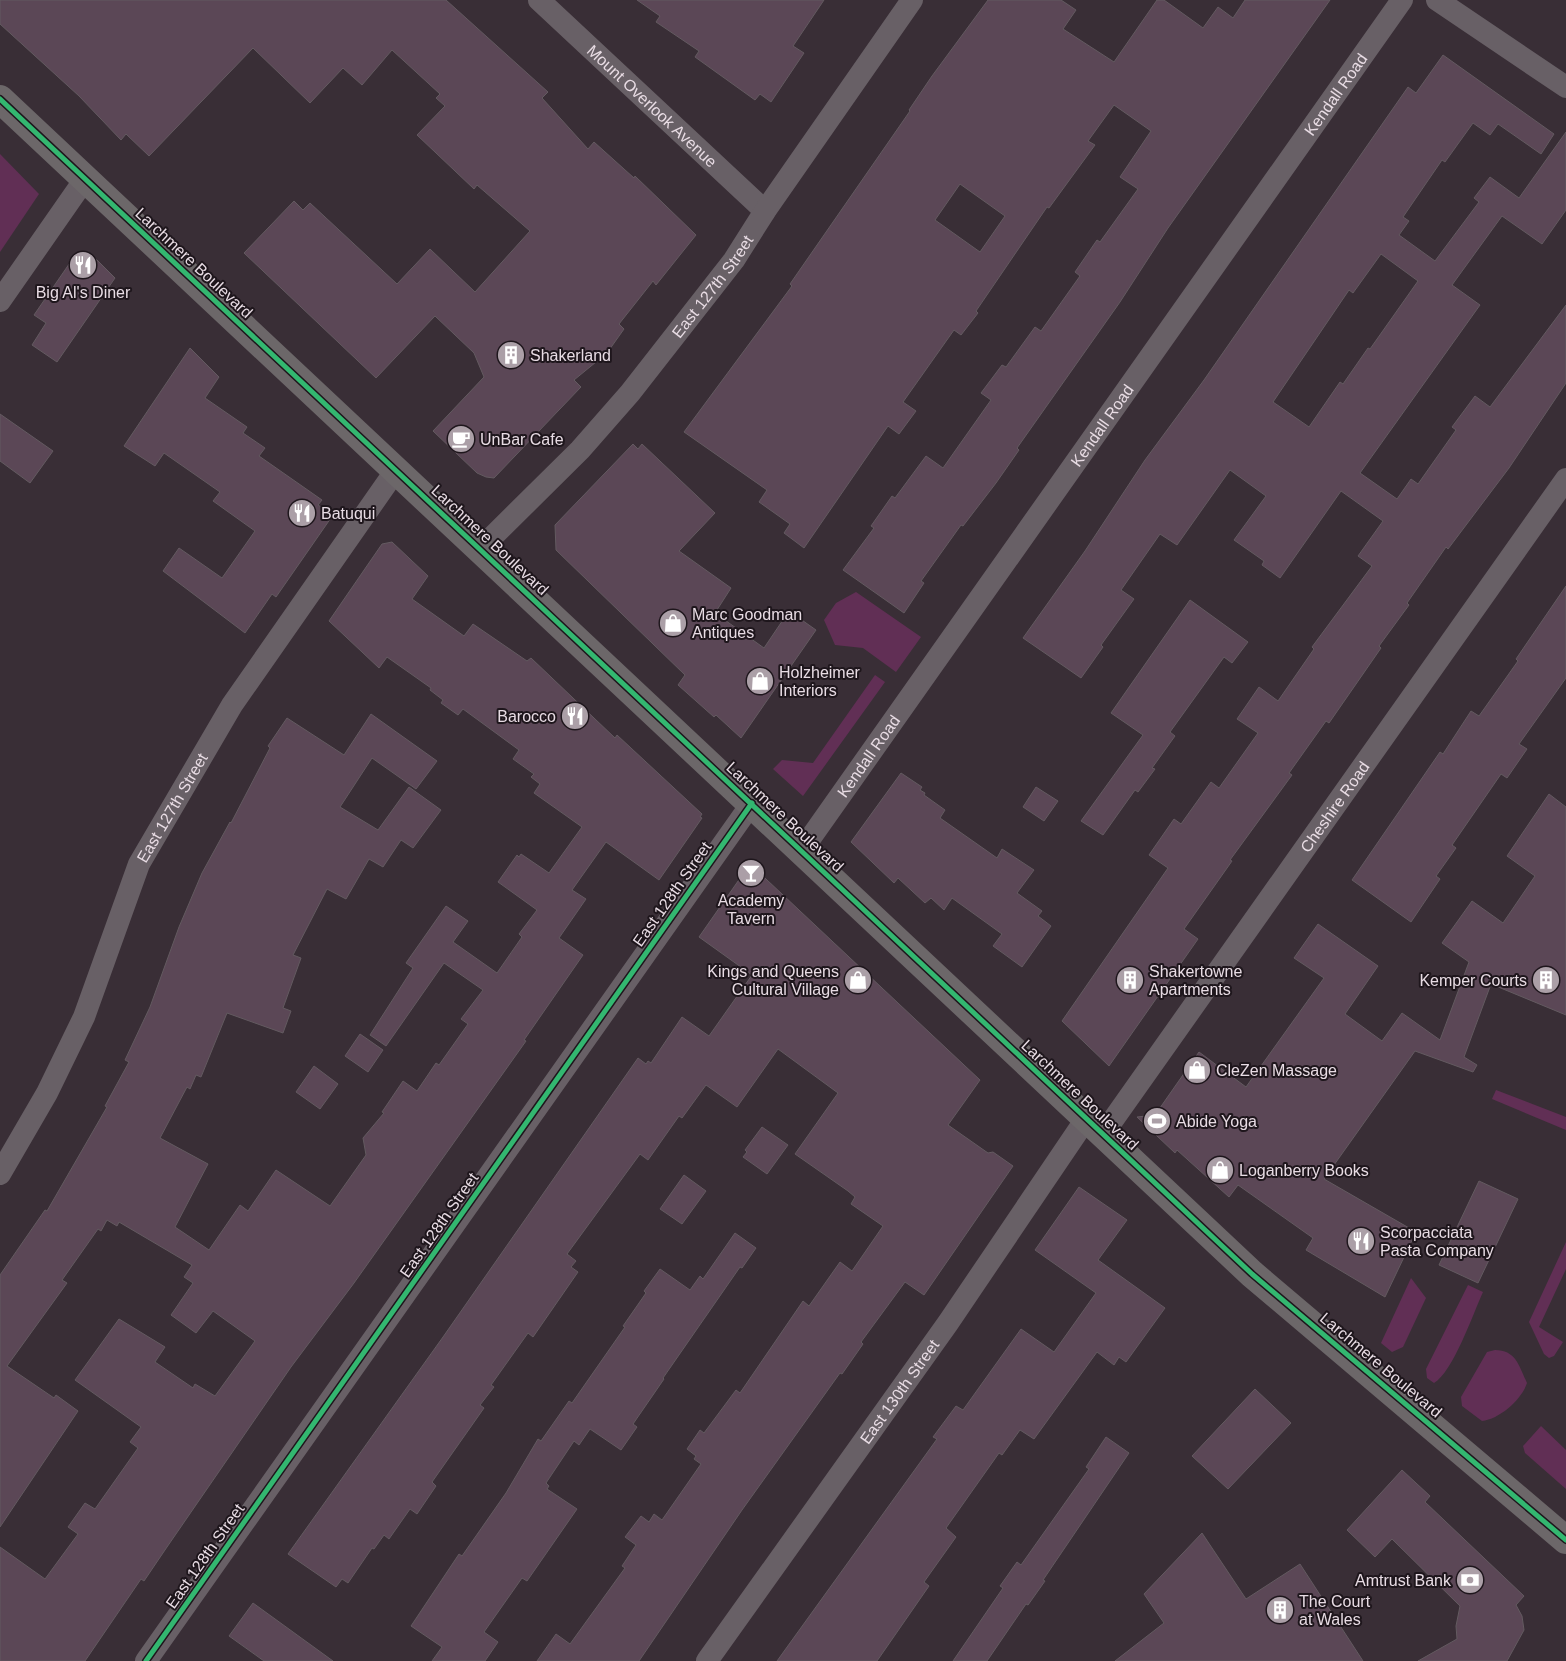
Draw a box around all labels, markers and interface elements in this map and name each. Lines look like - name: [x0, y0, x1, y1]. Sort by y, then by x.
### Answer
- street label: Mount Overlook Avenue: [584, 41, 721, 170]
- street label: Kendall Road: [1301, 50, 1370, 138]
- street label: Larchmere Boulevard: [132, 205, 256, 321]
- street label: East 127th Street: [668, 231, 756, 341]
- restaurant icon: Big Al's Diner: [68, 250, 98, 280]
- place label: Big Al's Diner: [36, 284, 131, 301]
- building icon: Shakerland: [496, 340, 526, 370]
- place label: Shakerland: [530, 347, 611, 364]
- street label: Kendall Road: [1067, 381, 1137, 469]
- cafe icon: UnBar Cafe: [446, 424, 476, 454]
- place label: UnBar Cafe: [480, 431, 564, 448]
- street label: Larchmere Boulevard: [428, 482, 552, 598]
- restaurant icon: Batuqui: [287, 498, 317, 528]
- place label: Batuqui: [321, 505, 375, 522]
- place label: Marc Goodman Antiques: [692, 606, 802, 641]
- shop icon: Marc Goodman Antiques: [658, 608, 688, 638]
- place label: Holzheimer Interiors: [779, 664, 861, 699]
- shop icon: Holzheimer Interiors: [745, 666, 775, 696]
- restaurant icon: Barocco: [560, 701, 590, 731]
- place label: Barocco: [497, 708, 556, 725]
- street label: Kendall Road: [834, 712, 903, 800]
- street label: East 127th Street: [133, 750, 211, 865]
- street label: Cheshire Road: [1297, 758, 1372, 855]
- street label: Larchmere Boulevard: [723, 759, 847, 875]
- street label: East 128th Street: [630, 838, 715, 950]
- bar icon: Academy Tavern: [736, 858, 766, 888]
- place label: Academy Tavern: [718, 892, 784, 927]
- place label: Kings and Queens Cultural Village: [707, 963, 839, 998]
- place label: Shakertowne Apartments: [1149, 963, 1242, 998]
- shop icon: Kings and Queens Cultural Village: [843, 965, 873, 995]
- building icon: Shakertowne Apartments: [1115, 965, 1145, 995]
- building icon: Kemper Courts: [1531, 965, 1561, 995]
- place label: Kemper Courts: [1419, 972, 1527, 989]
- street label: Larchmere Boulevard: [1018, 1037, 1142, 1153]
- shop icon: CleZen Massage: [1182, 1055, 1212, 1085]
- place label: CleZen Massage: [1216, 1062, 1337, 1079]
- sports icon: Abide Yoga: [1142, 1106, 1172, 1136]
- place label: Abide Yoga: [1176, 1113, 1257, 1130]
- shop icon: Loganberry Books: [1205, 1155, 1235, 1185]
- place label: Loganberry Books: [1239, 1162, 1369, 1179]
- street label: East 128th Street: [397, 1169, 482, 1281]
- place label: Scorpacciata Pasta Company: [1380, 1224, 1494, 1259]
- restaurant icon: Scorpacciata Pasta Company: [1346, 1226, 1376, 1256]
- street label: Larchmere Boulevard: [1317, 1309, 1445, 1421]
- street label: East 130th Street: [856, 1336, 942, 1447]
- street label: East 128th Street: [163, 1500, 248, 1612]
- bank icon: Amtrust Bank: [1455, 1565, 1485, 1595]
- place label: Amtrust Bank: [1355, 1572, 1452, 1589]
- place label: The Court at Wales: [1299, 1593, 1371, 1628]
- building icon: The Court at Wales: [1265, 1595, 1295, 1625]

